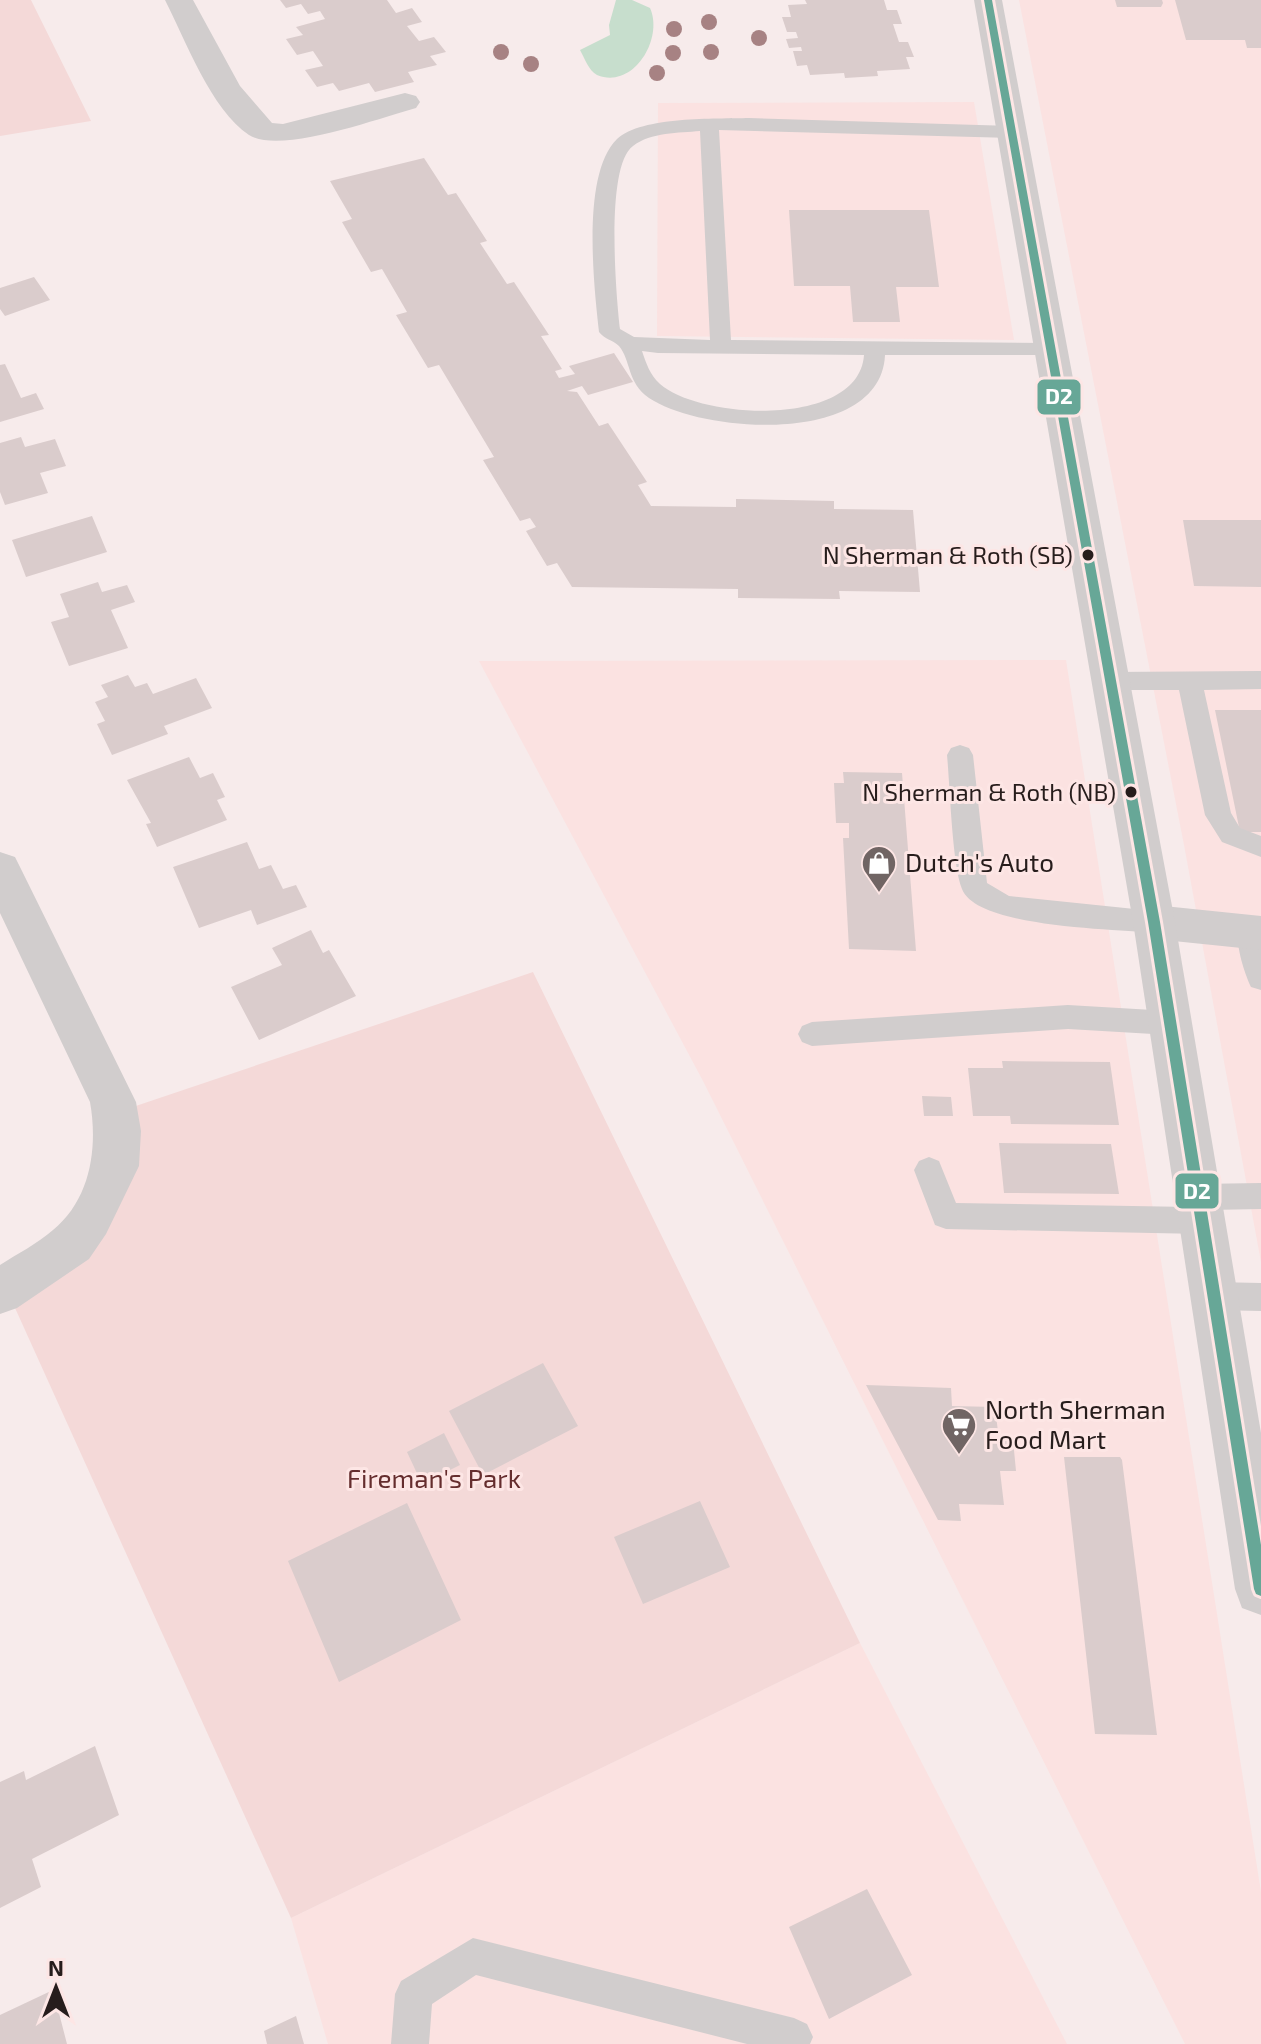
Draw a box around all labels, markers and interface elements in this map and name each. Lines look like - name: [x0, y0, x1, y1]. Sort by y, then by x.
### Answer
- line badge: D2: [1036, 378, 1082, 416]
- text: D2: [1045, 382, 1073, 408]
- place label: N Sherman & Roth (SB): [823, 540, 1073, 569]
- marker: N Sherman & Roth (SB): [1080, 547, 1096, 563]
- place label: N Sherman & Roth (NB): [862, 777, 1116, 806]
- marker: N Sherman & Roth (NB): [1123, 784, 1139, 800]
- shop icon: Dutch's Auto: [860, 844, 898, 894]
- place label: Dutch's Auto: [905, 846, 1054, 877]
- line badge: D2: [1174, 1172, 1220, 1210]
- text: D2: [1183, 1177, 1211, 1203]
- place label: North Sherman Food Mart: [985, 1393, 1166, 1454]
- supermarket icon: North Sherman Food Mart: [940, 1406, 978, 1456]
- park label: Fireman's Park: [347, 1462, 521, 1493]
- north arrow: [16, 1948, 96, 2028]
- text: N: [48, 1954, 64, 1980]

